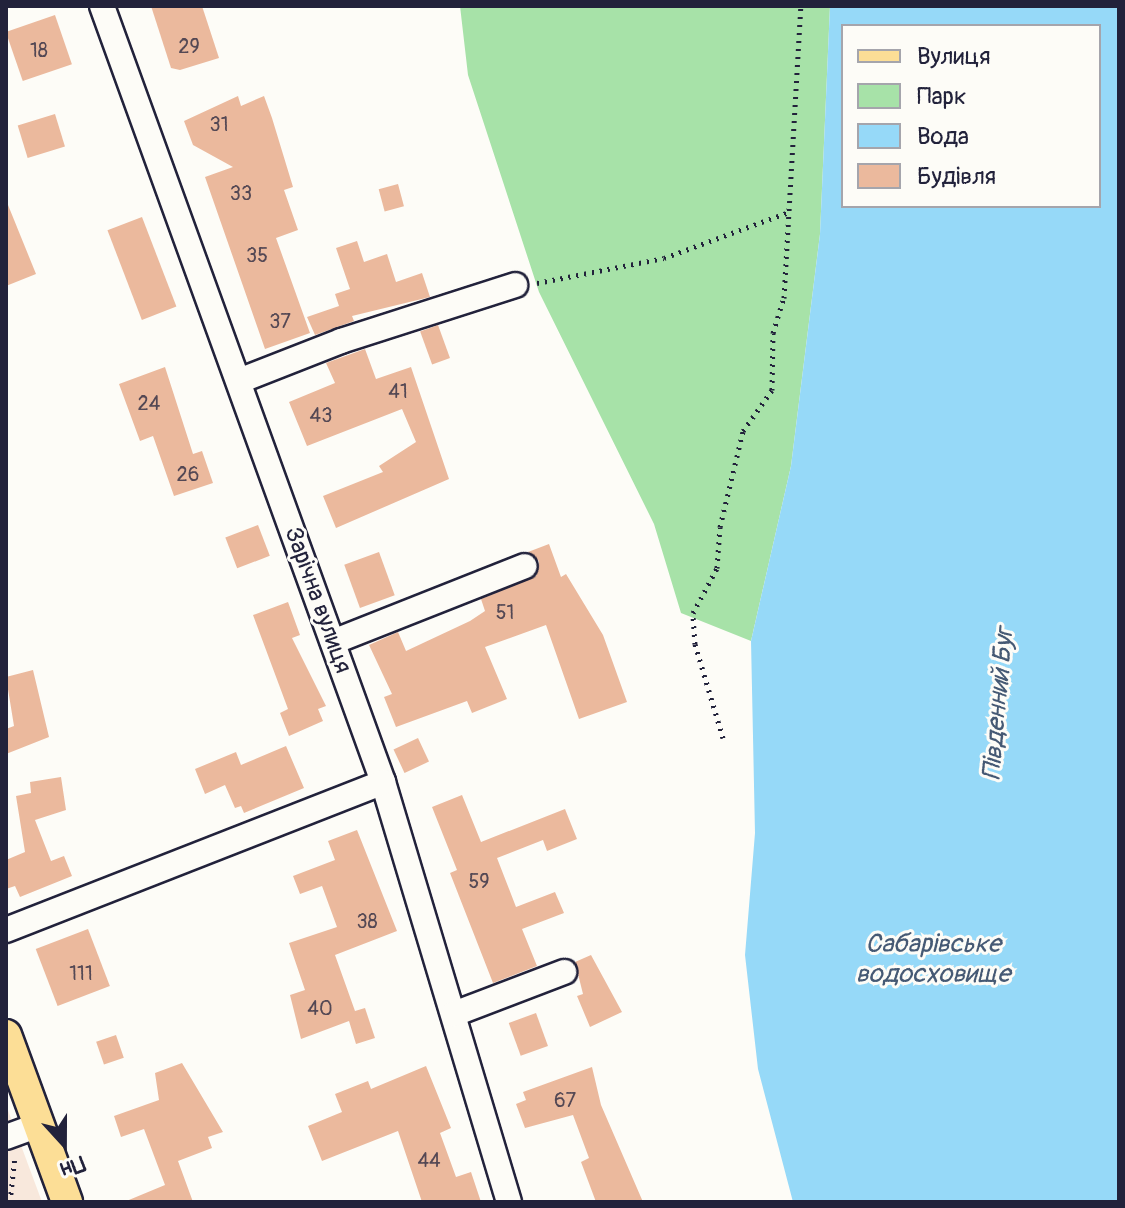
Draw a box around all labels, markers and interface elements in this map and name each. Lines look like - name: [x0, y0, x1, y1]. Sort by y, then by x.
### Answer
- legend: [841, 24, 1101, 208]
- house number: 29: [178, 34, 200, 58]
- house number: 18: [30, 38, 48, 62]
- text: Вулиця: [917, 42, 990, 71]
- text: Парк: [917, 82, 966, 111]
- house number: 31: [210, 112, 228, 136]
- text: Вода: [917, 122, 969, 151]
- text: Будівля: [917, 162, 996, 191]
- house number: 33: [230, 181, 252, 205]
- house number: 35: [246, 243, 268, 267]
- house number: 37: [269, 309, 291, 333]
- house number: 41: [388, 379, 408, 403]
- house number: 24: [138, 391, 160, 415]
- house number: 43: [310, 403, 332, 427]
- house number: 26: [177, 462, 199, 486]
- street label: Зарічна вулиця: [278, 523, 358, 677]
- house number: 51: [496, 600, 514, 624]
- water label: Південний Буг: [977, 627, 1021, 781]
- house number: 59: [468, 869, 490, 893]
- house number: 38: [356, 909, 378, 933]
- water label: Сабарівське водосховище: [856, 929, 1010, 990]
- house number: 111: [69, 961, 93, 985]
- house number: 40: [307, 996, 333, 1020]
- house number: 67: [554, 1088, 576, 1112]
- north arrow: [24, 1104, 104, 1184]
- house number: 44: [417, 1148, 441, 1172]
- text: Пн: [56, 1149, 89, 1184]

